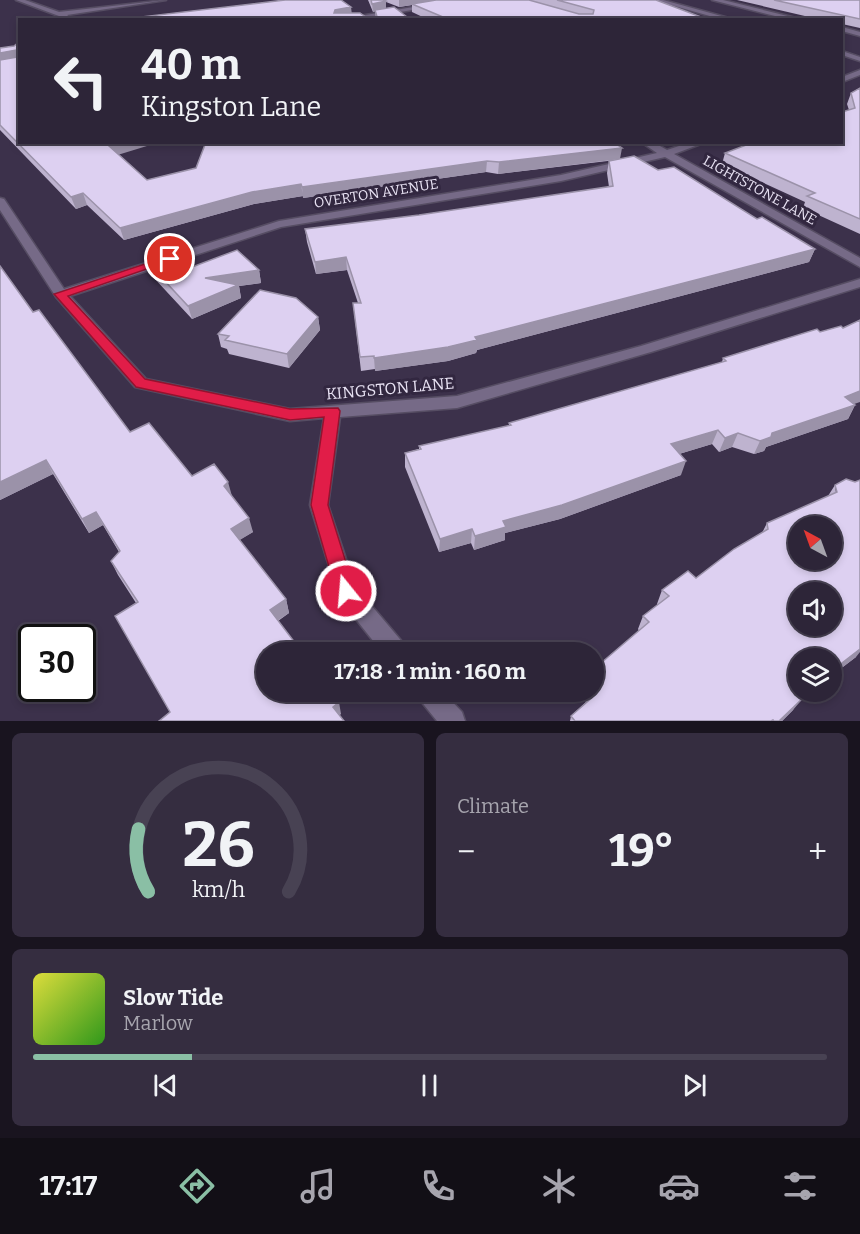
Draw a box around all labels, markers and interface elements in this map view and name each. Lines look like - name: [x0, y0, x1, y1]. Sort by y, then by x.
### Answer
- text: 40 m: [141, 40, 241, 90]
- icon: left: [42, 42, 120, 120]
- text: Kingston Lane: [141, 91, 321, 123]
- street label: LIGHTSTONE LANE: [700, 152, 820, 229]
- street label: OVERTON AVENUE: [313, 175, 439, 212]
- pin: [144, 233, 195, 284]
- icon: arrive: [153, 242, 186, 275]
- street label: KINGSTON LANE: [325, 373, 455, 404]
- north arrow: [788, 516, 842, 570]
- map controls: [788, 516, 842, 702]
- position arrow: [314, 559, 378, 623]
- button: sound: [788, 582, 842, 636]
- speed limit sign: 30: [18, 624, 96, 702]
- button: layers: [788, 648, 842, 702]
- text: 17:18 · 1 min · 160 m: [334, 658, 526, 685]
- text: Climate: [457, 794, 529, 818]
- text: 26: [182, 808, 254, 883]
- text: 19°: [609, 824, 674, 878]
- text: −: [457, 832, 475, 872]
- text: +: [808, 832, 827, 872]
- text: km/h: [191, 877, 245, 903]
- text: Slow Tide: [123, 984, 223, 1011]
- text: Marlow: [123, 1011, 193, 1035]
- icon: previous: [149, 1069, 182, 1102]
- icon: pause: [413, 1069, 446, 1102]
- icon: next: [678, 1069, 711, 1102]
- icon: directions: [176, 1165, 218, 1207]
- icon: music: [297, 1165, 339, 1207]
- icon: phone: [417, 1165, 459, 1207]
- icon: climate: [538, 1165, 580, 1207]
- icon: car: [658, 1165, 700, 1207]
- icon: filters: [779, 1165, 821, 1207]
- text: 17:17: [39, 1170, 97, 1202]

